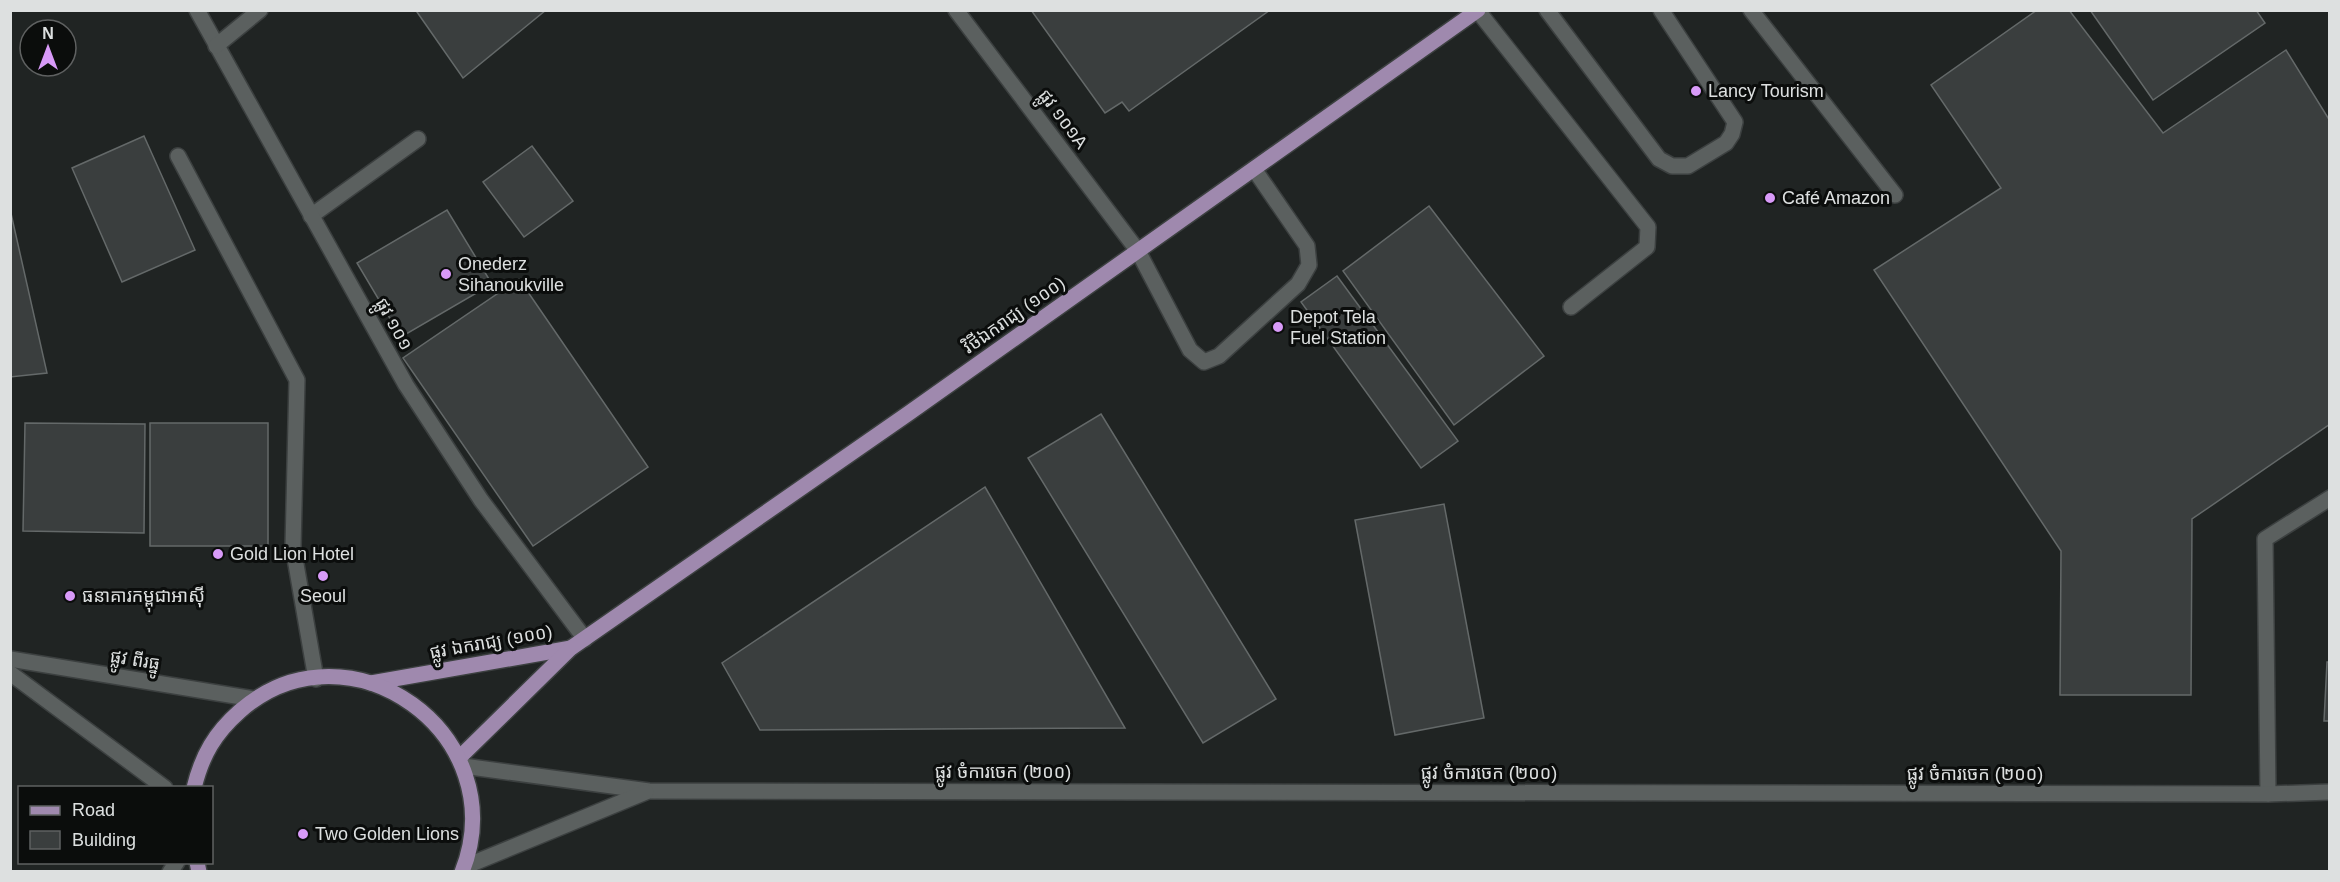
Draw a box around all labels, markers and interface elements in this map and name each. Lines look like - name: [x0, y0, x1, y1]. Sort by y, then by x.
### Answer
- north arrow: [18, 18, 78, 78]
- text: N: [42, 25, 54, 42]
- place label: Lancy Tourism: [1708, 81, 1824, 101]
- marker: Lancy Tourism: [1689, 84, 1703, 98]
- street label: ផ្លូវ ១០១A: [1029, 86, 1092, 156]
- place label: Café Amazon: [1782, 188, 1890, 208]
- marker: Café Amazon: [1763, 191, 1777, 205]
- place label: Onederz Sihanoukville: [458, 254, 564, 295]
- marker: Onederz Sihanoukville: [439, 267, 453, 281]
- street label: វិថីឯករាជ្យ (១០០): [958, 271, 1069, 359]
- street label: ផ្លូវ ១០១: [366, 294, 416, 357]
- place label: Depot Tela Fuel Station: [1290, 307, 1386, 348]
- marker: Depot Tela Fuel Station: [1271, 320, 1285, 334]
- place label: Gold Lion Hotel: [230, 544, 354, 564]
- marker: Gold Lion Hotel: [211, 547, 225, 561]
- marker: Seoul: [316, 569, 330, 583]
- place label: ធនាគារកម្ពុជាអាសុី: [82, 586, 205, 613]
- place label: Seoul: [300, 586, 346, 606]
- marker: ធនាគារកម្ពុជាអាសុី: [63, 589, 77, 603]
- street label: ផ្លូវ ឯករាជ្យ (១០០): [428, 621, 555, 669]
- street label: ផ្លូវ ពីរធ្នូ: [108, 646, 162, 680]
- street label: ផ្លូវ ចំការចេក (២០០): [935, 762, 1071, 788]
- street label: ផ្លូវ ចំការចេក (២០០): [1421, 763, 1557, 789]
- street label: ផ្លូវ ចំការចេក (២០០): [1907, 764, 2043, 790]
- legend: [18, 786, 213, 864]
- text: Road: [72, 800, 115, 820]
- place label: Two Golden Lions: [315, 824, 459, 844]
- marker: Two Golden Lions: [296, 827, 310, 841]
- text: Building: [72, 830, 136, 850]

